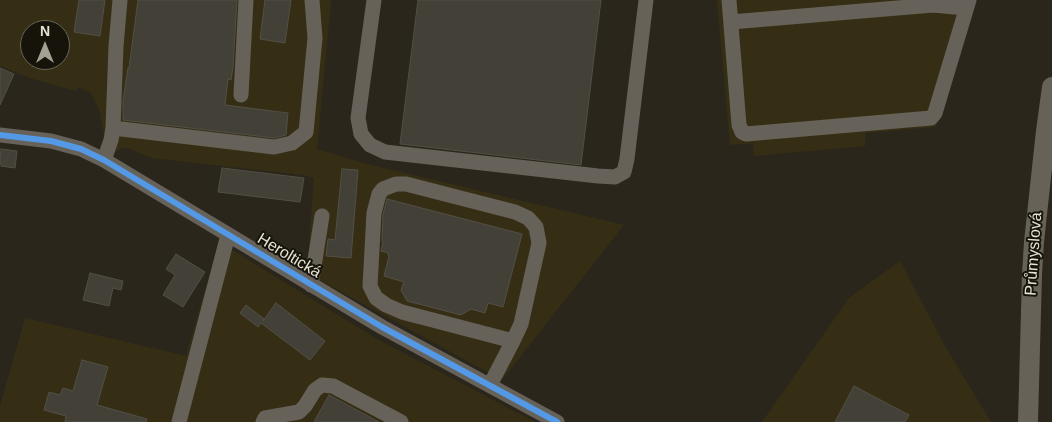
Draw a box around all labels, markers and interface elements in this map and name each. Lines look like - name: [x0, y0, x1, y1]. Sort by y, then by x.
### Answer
- north arrow: [20, 20, 70, 70]
- text: N: [40, 23, 50, 39]
- street label: Průmyslová: [1022, 212, 1046, 296]
- street label: Heroltická: [254, 229, 324, 283]

